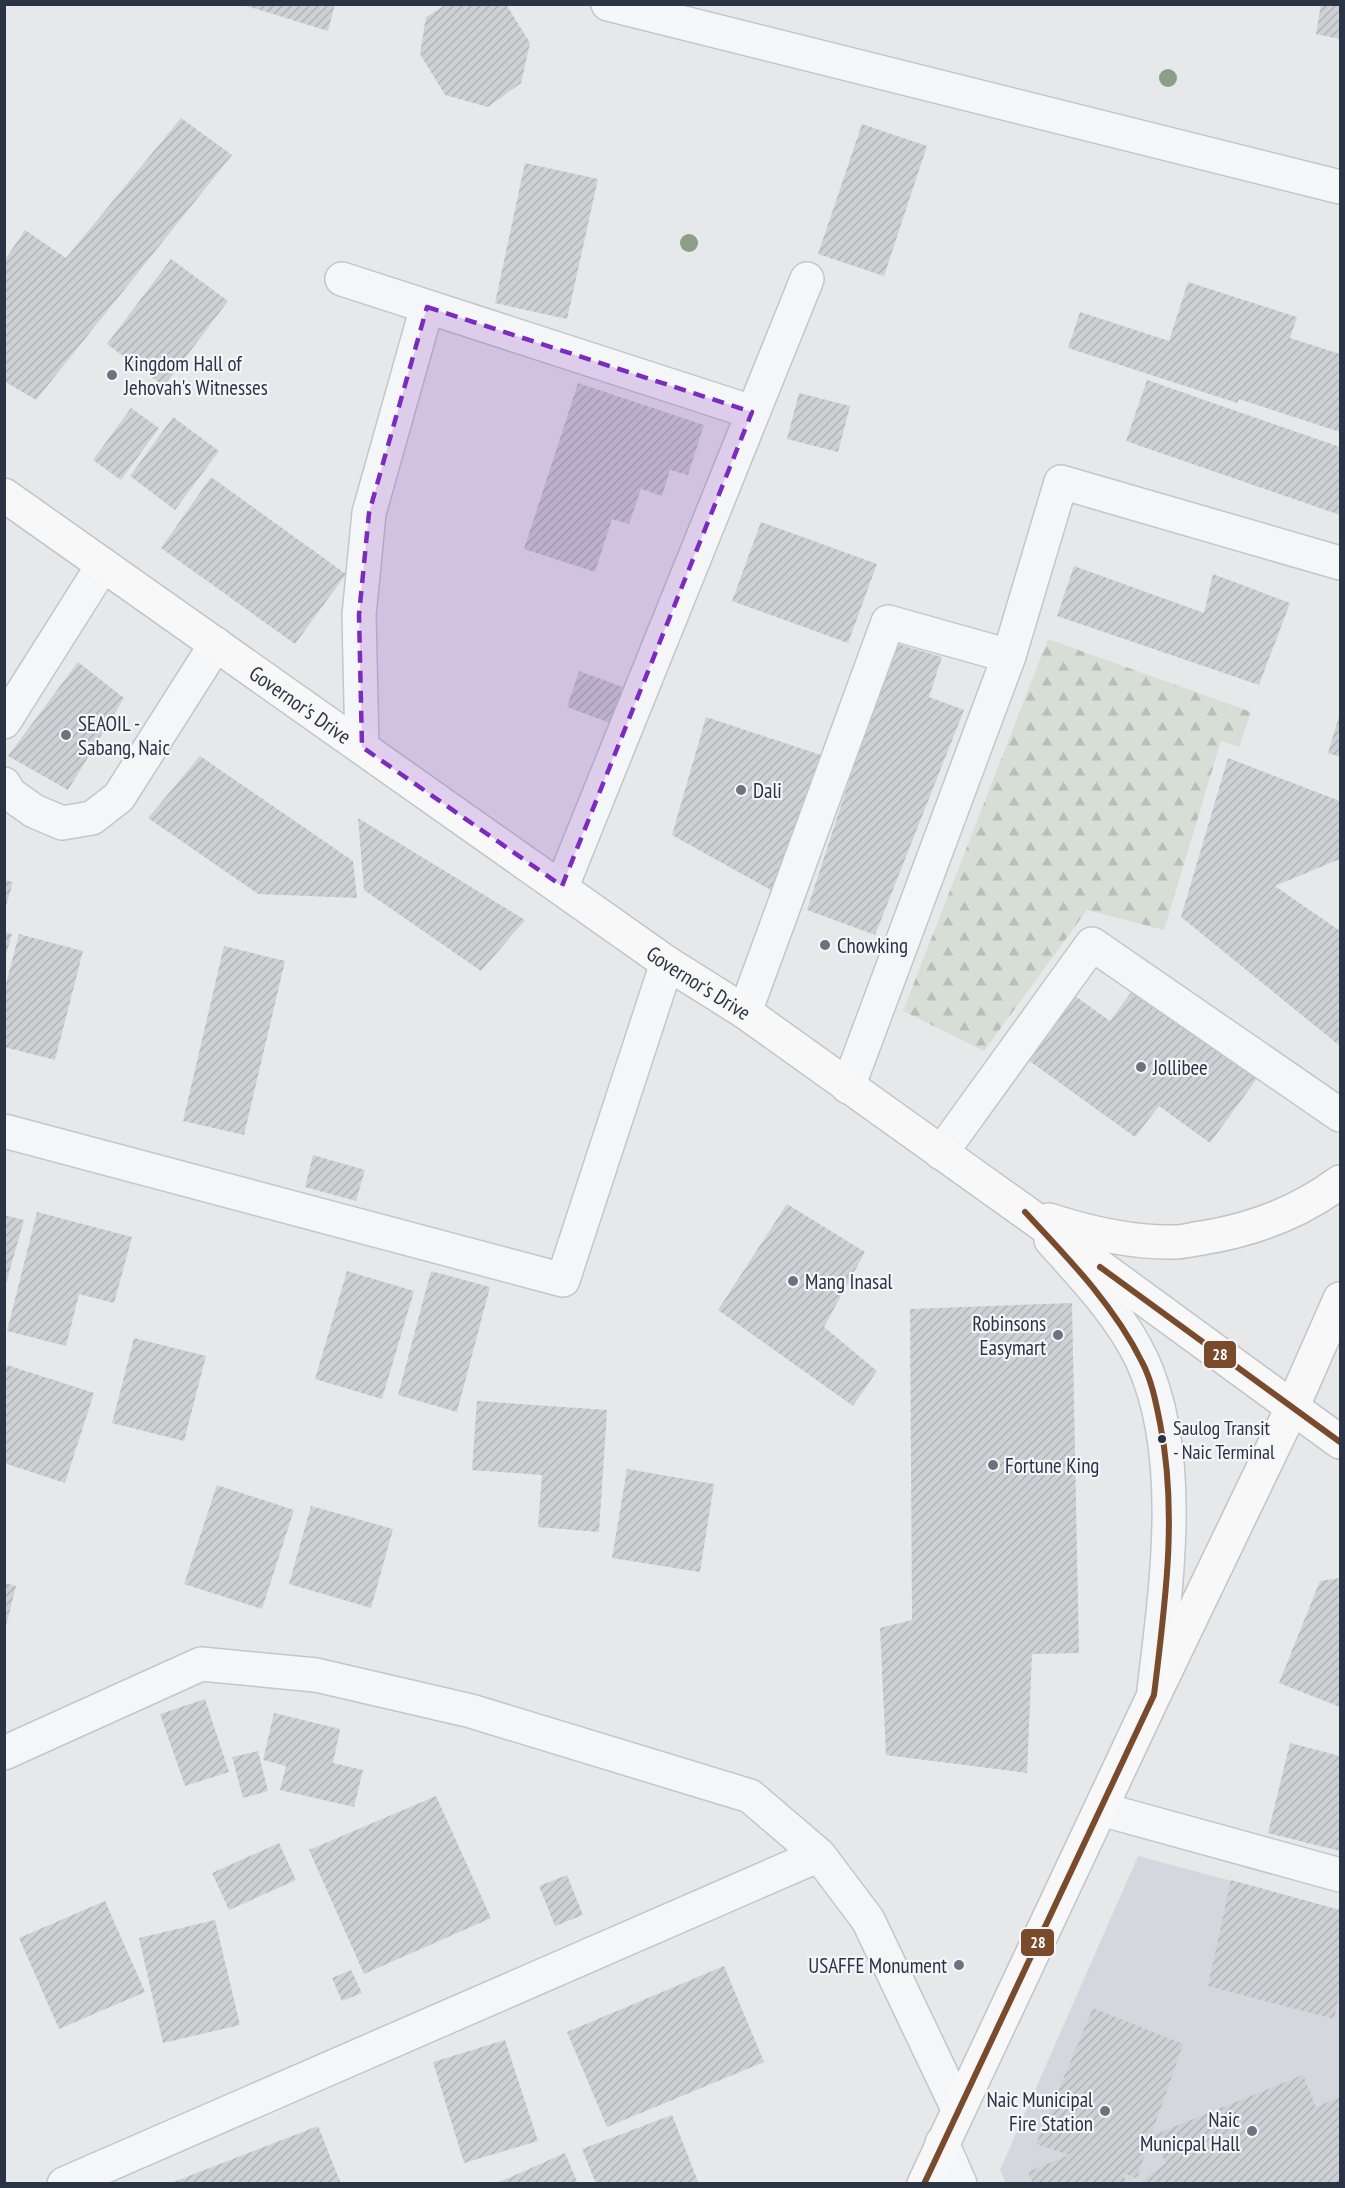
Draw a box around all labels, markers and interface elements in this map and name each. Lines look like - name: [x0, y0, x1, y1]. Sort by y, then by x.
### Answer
- place label: Kingdom Hall of Jehovah's Witnesses: [123, 350, 268, 401]
- marker: Kingdom Hall of Jehovah's Witnesses: [105, 368, 119, 382]
- street label: Governor's Drive: [244, 659, 357, 750]
- place label: SEAOIL - Sabang, Naic: [78, 710, 170, 761]
- marker: SEAOIL - Sabang, Naic: [59, 728, 73, 742]
- place label: Dali: [753, 777, 782, 804]
- marker: Dali: [734, 783, 748, 797]
- place label: Chowking: [837, 932, 908, 959]
- marker: Chowking: [818, 938, 832, 952]
- street label: Governor's Drive: [641, 939, 757, 1026]
- place label: Jollibee: [1152, 1054, 1208, 1081]
- marker: Jollibee: [1134, 1060, 1148, 1074]
- place label: Mang Inasal: [805, 1268, 893, 1295]
- marker: Mang Inasal: [786, 1274, 800, 1288]
- place label: Robinsons Easymart: [972, 1310, 1046, 1361]
- marker: Robinsons Easymart: [1051, 1328, 1065, 1342]
- line badge: 28: [1203, 1340, 1237, 1369]
- text: 28: [1212, 1344, 1228, 1364]
- place label: Saulog Transit - Naic Terminal: [1173, 1415, 1275, 1465]
- marker: Saulog Transit - Naic Terminal: [1156, 1433, 1168, 1445]
- place label: Fortune King: [1005, 1452, 1099, 1479]
- marker: Fortune King: [986, 1458, 1000, 1472]
- line badge: 28: [1020, 1928, 1055, 1957]
- text: 28: [1030, 1932, 1046, 1952]
- place label: USAFFE Monument: [808, 1952, 947, 1979]
- marker: USAFFE Monument: [952, 1958, 966, 1972]
- place label: Naic Municipal Fire Station: [986, 2086, 1093, 2137]
- marker: Naic Municipal Fire Station: [1098, 2104, 1112, 2118]
- place label: Naic Municpal Hall: [1140, 2106, 1241, 2157]
- marker: Naic Municpal Hall: [1245, 2124, 1259, 2138]

